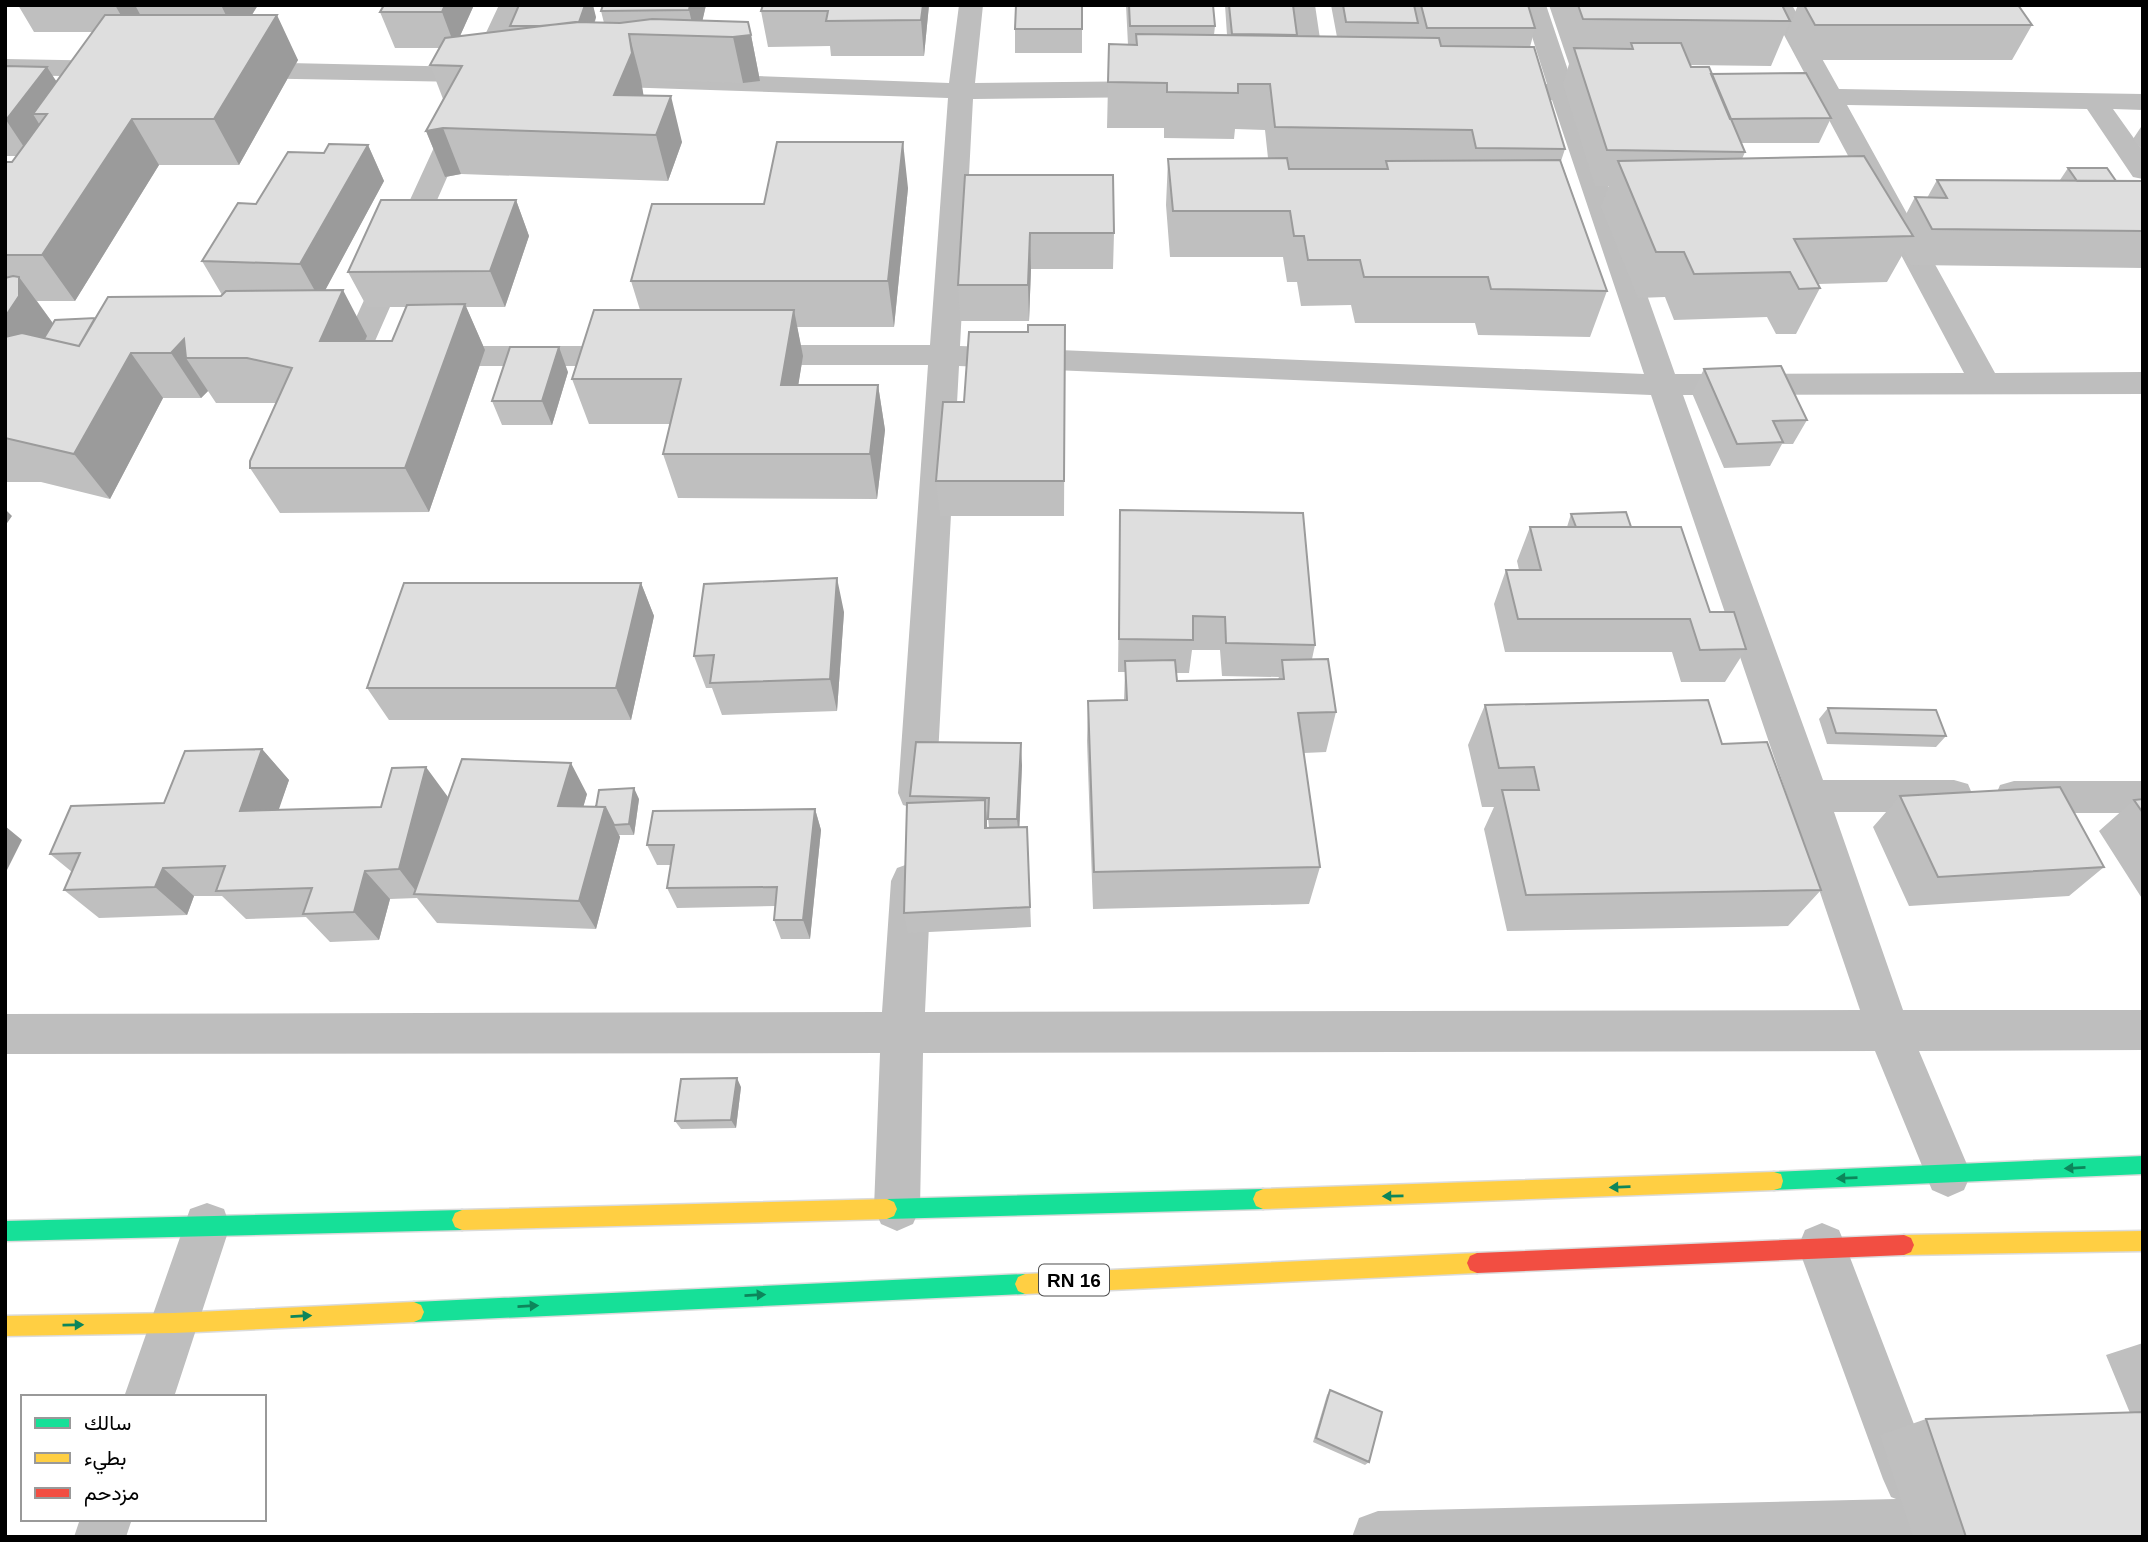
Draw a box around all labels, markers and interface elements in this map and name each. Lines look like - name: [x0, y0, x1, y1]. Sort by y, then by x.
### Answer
- one-way arrow: [2063, 1163, 2085, 1174]
- one-way arrow: [1836, 1173, 1858, 1184]
- one-way arrow: [1609, 1182, 1631, 1193]
- one-way arrow: [1381, 1190, 1403, 1202]
- road number: RN 16: [1039, 1264, 1109, 1296]
- one-way arrow: [745, 1289, 767, 1300]
- one-way arrow: [517, 1300, 539, 1311]
- one-way arrow: [290, 1311, 312, 1322]
- one-way arrow: [63, 1319, 85, 1331]
- legend: [21, 1395, 266, 1521]
- text: سالك: [84, 1411, 131, 1434]
- text: بطيء: [84, 1446, 127, 1475]
- text: مزدحم: [84, 1481, 139, 1507]

